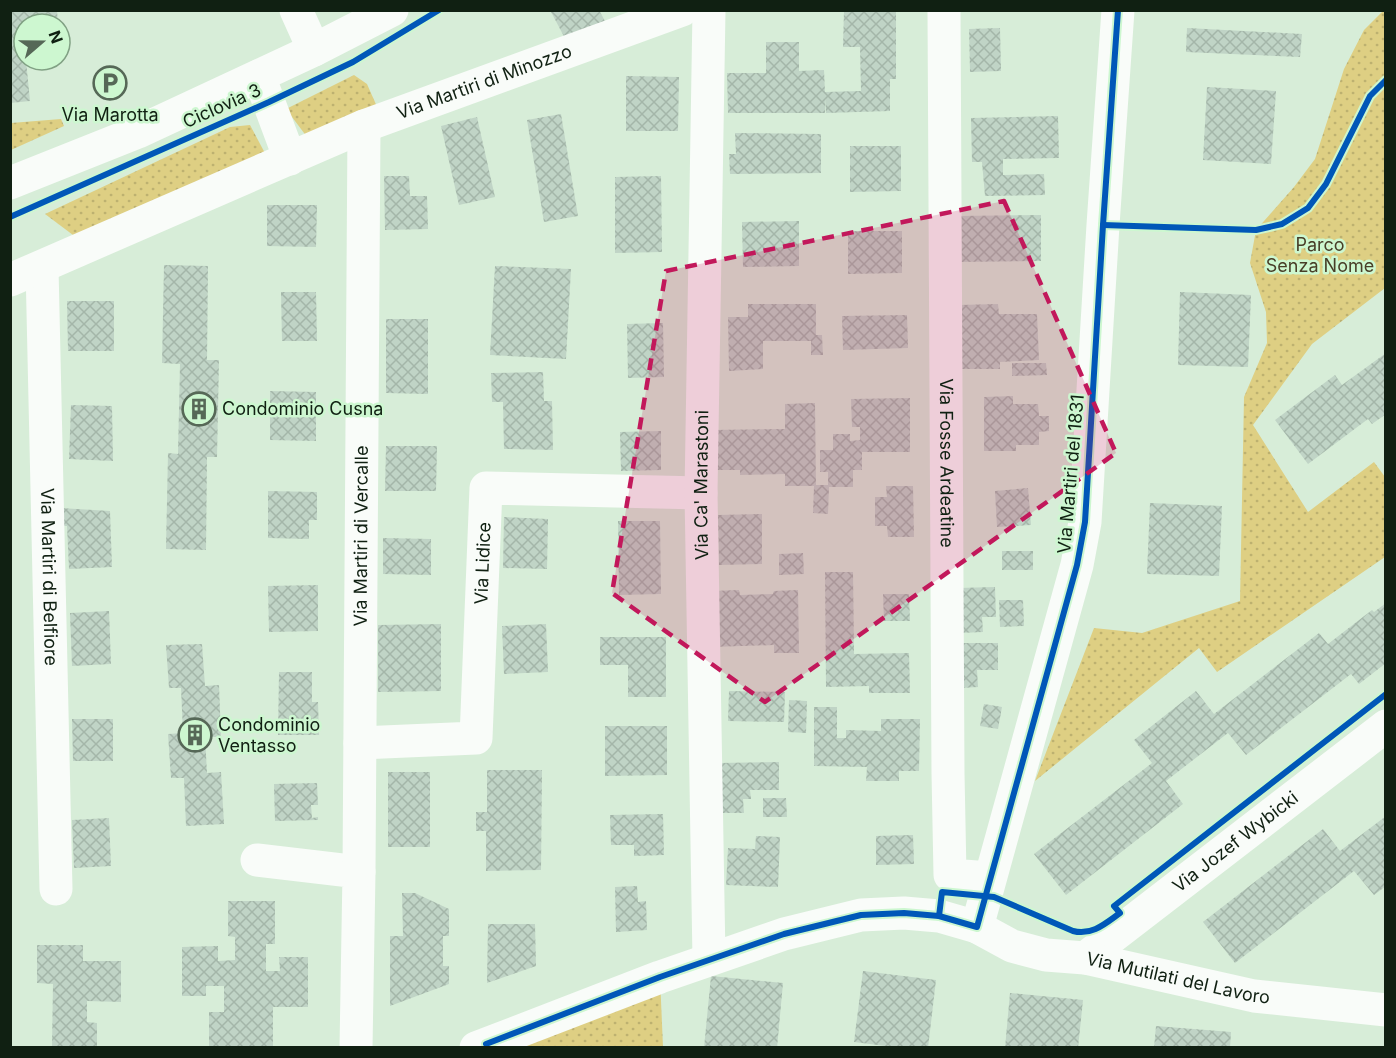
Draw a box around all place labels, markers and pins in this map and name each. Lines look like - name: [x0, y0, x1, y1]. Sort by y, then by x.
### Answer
- parking icon: Via Marotta: [92, 65, 128, 101]
- place label: Via Marotta: [61, 104, 159, 125]
- building icon: Condominio Cusna: [181, 391, 217, 427]
- place label: Condominio Cusna: [222, 398, 383, 419]
- place label: Condominio Ventasso: [218, 714, 320, 756]
- building icon: Condominio Ventasso: [177, 717, 213, 753]

